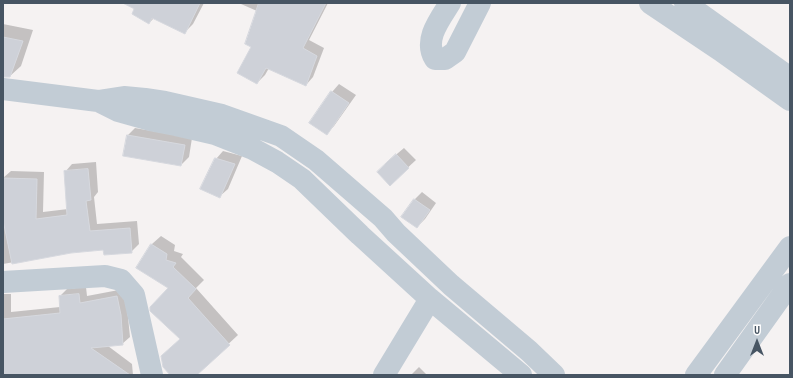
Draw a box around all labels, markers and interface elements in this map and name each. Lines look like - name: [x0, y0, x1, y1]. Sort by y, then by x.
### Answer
- north arrow: [737, 322, 777, 362]
- text: U: [754, 323, 760, 337]

